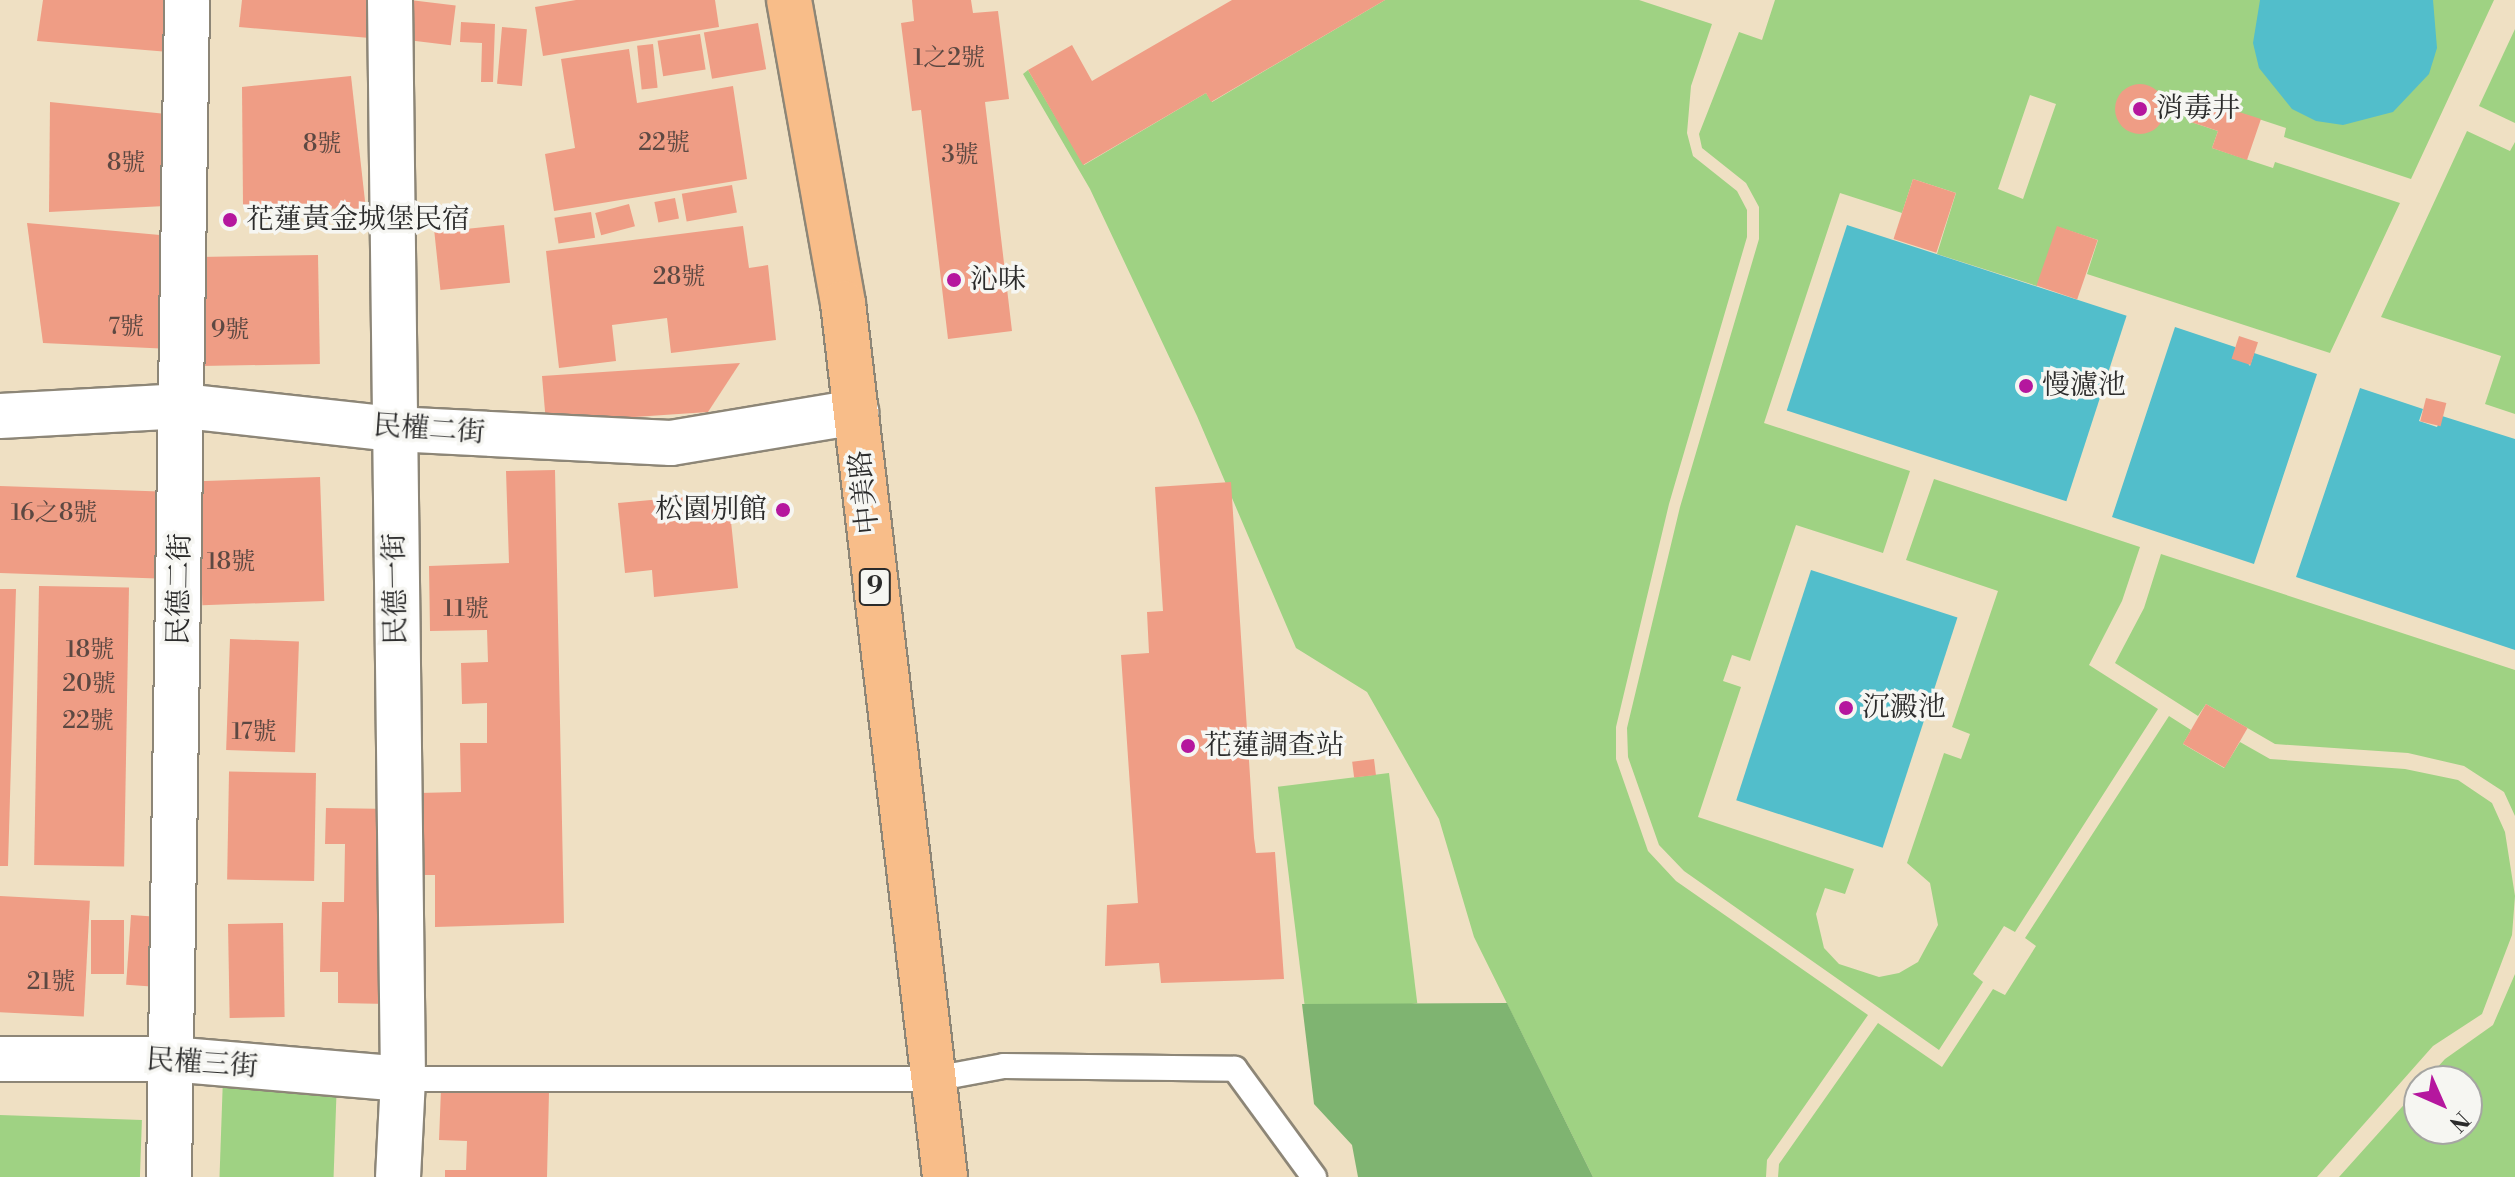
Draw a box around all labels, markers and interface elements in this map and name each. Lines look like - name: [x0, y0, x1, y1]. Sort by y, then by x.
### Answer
- house number: 1之2號: [913, 45, 985, 73]
- place label: 消毒井: [2156, 92, 2240, 126]
- marker: 消毒井: [2131, 100, 2149, 118]
- house number: 22號: [638, 130, 690, 158]
- house number: 8號: [303, 131, 341, 159]
- house number: 3號: [941, 142, 979, 170]
- house number: 8號: [107, 150, 145, 178]
- place label: 花蓮黃金城堡民宿: [246, 203, 470, 237]
- marker: 花蓮黃金城堡民宿: [221, 211, 239, 229]
- place label: 沁味: [970, 263, 1026, 297]
- house number: 28號: [653, 264, 705, 292]
- marker: 沁味: [945, 271, 963, 289]
- house number: 7號: [108, 314, 144, 342]
- house number: 9號: [211, 317, 249, 345]
- place label: 慢濾池: [2042, 369, 2126, 403]
- marker: 慢濾池: [2017, 377, 2035, 395]
- street label: 民權二街: [372, 409, 486, 451]
- street label: 中美路: [844, 448, 886, 536]
- place label: 松園別館: [655, 493, 767, 527]
- house number: 16之8號: [11, 500, 97, 528]
- marker: 松園別館: [774, 501, 792, 519]
- street label: 民德二街: [162, 533, 198, 645]
- street label: 民德一街: [378, 533, 414, 645]
- house number: 18號: [207, 549, 255, 577]
- road number: 9: [857, 565, 893, 609]
- house number: 11號: [443, 596, 489, 624]
- house number: 18號: [66, 637, 114, 665]
- house number: 20號: [62, 671, 116, 699]
- place label: 沉澱池: [1862, 691, 1946, 725]
- marker: 沉澱池: [1837, 699, 1855, 717]
- house number: 22號: [62, 708, 114, 736]
- house number: 17號: [231, 719, 277, 747]
- place label: 花蓮調查站: [1204, 729, 1344, 763]
- marker: 花蓮調查站: [1179, 737, 1197, 755]
- house number: 21號: [27, 969, 75, 997]
- street label: 民權三街: [145, 1043, 259, 1085]
- north arrow: [2403, 1065, 2483, 1145]
- text: N: [2443, 1105, 2475, 1137]

